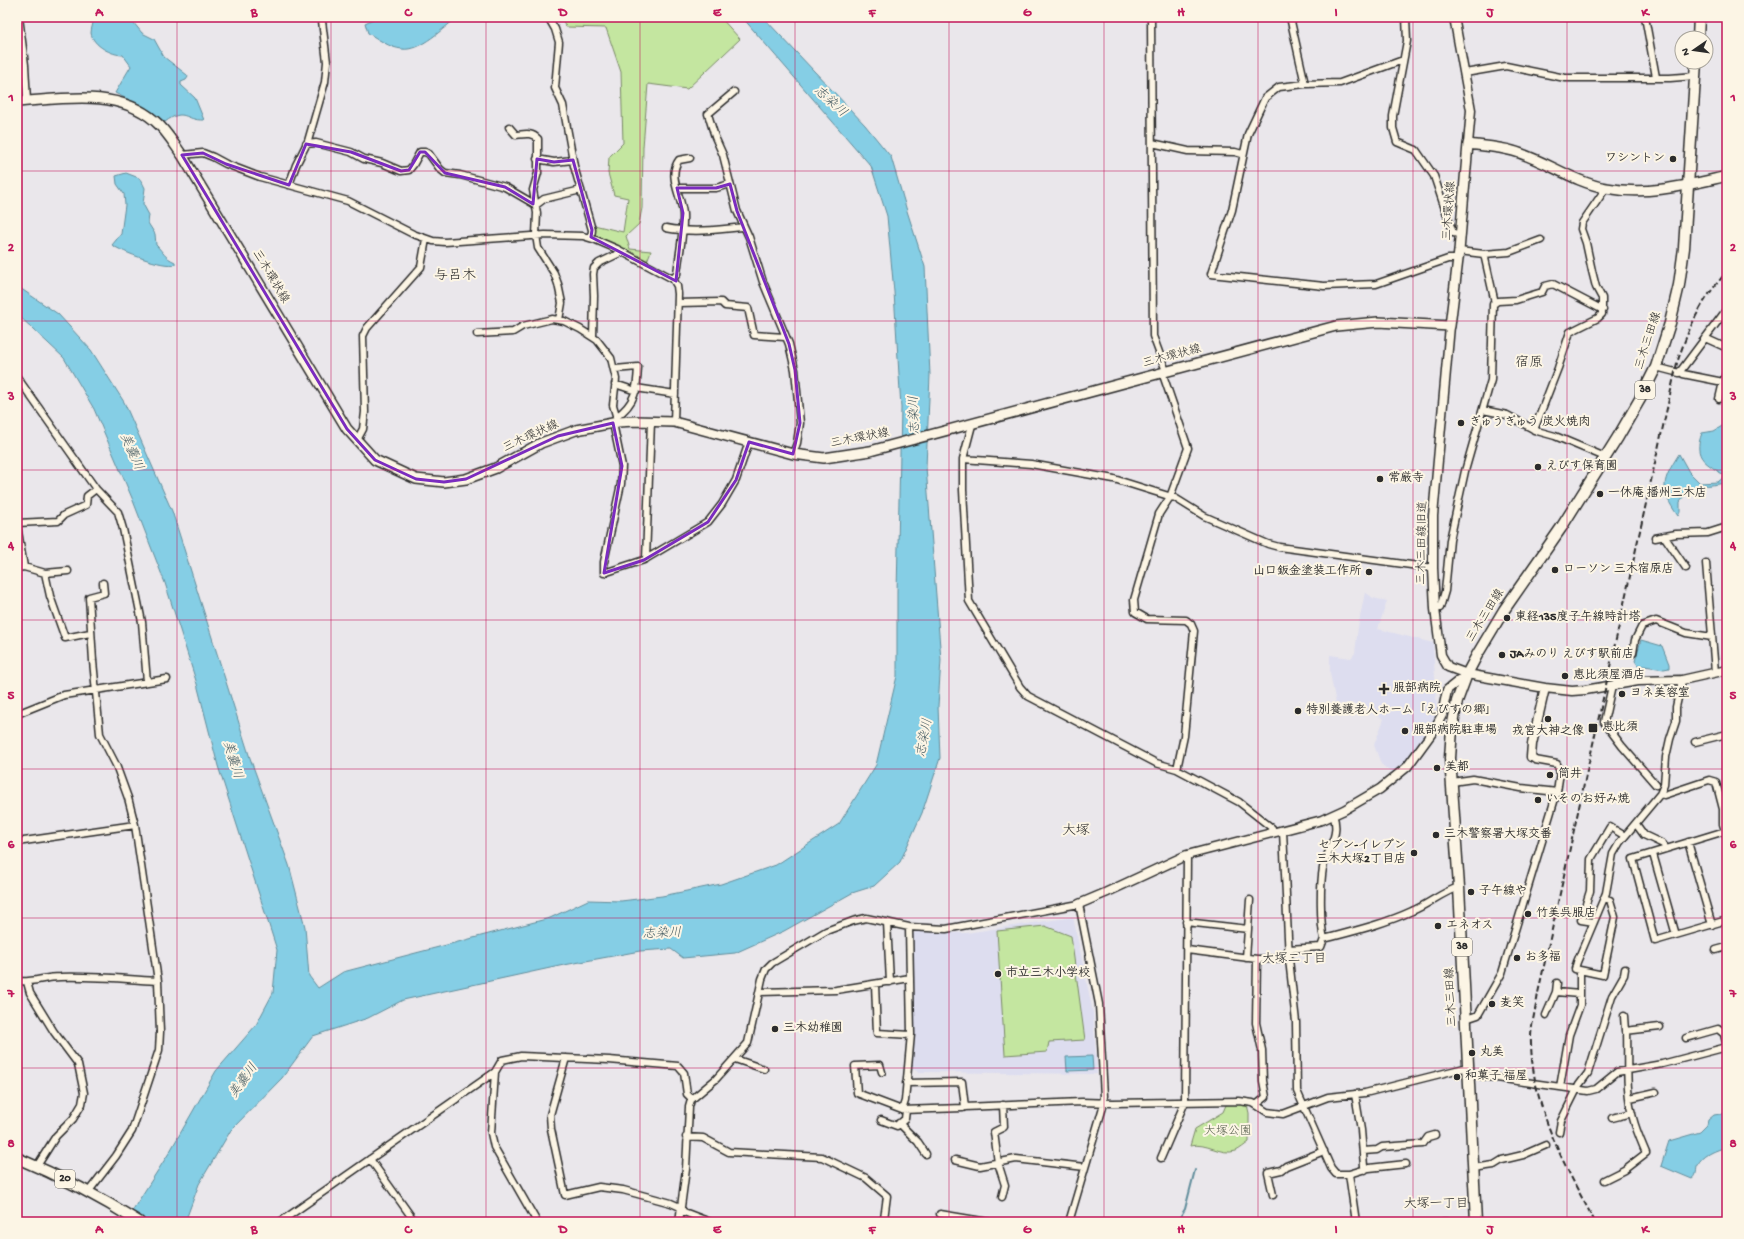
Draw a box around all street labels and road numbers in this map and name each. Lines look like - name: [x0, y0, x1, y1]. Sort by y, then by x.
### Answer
- street label: 三木環状線: [1440, 181, 1459, 241]
- street label: 三木環状線: [249, 247, 292, 306]
- street label: 三木三田線: [1632, 310, 1665, 372]
- street label: 三木環状線: [1141, 342, 1203, 372]
- road number: 38: [1635, 381, 1655, 399]
- street label: 三木環状線: [500, 417, 561, 456]
- street label: 三木環状線: [829, 425, 891, 452]
- street label: 三木三田線旧道: [1414, 501, 1431, 585]
- street label: 三木三田線: [1463, 586, 1508, 645]
- road number: 38: [1452, 938, 1472, 956]
- street label: 三木三田線: [1442, 967, 1461, 1027]
- road number: 20: [55, 1170, 75, 1188]

